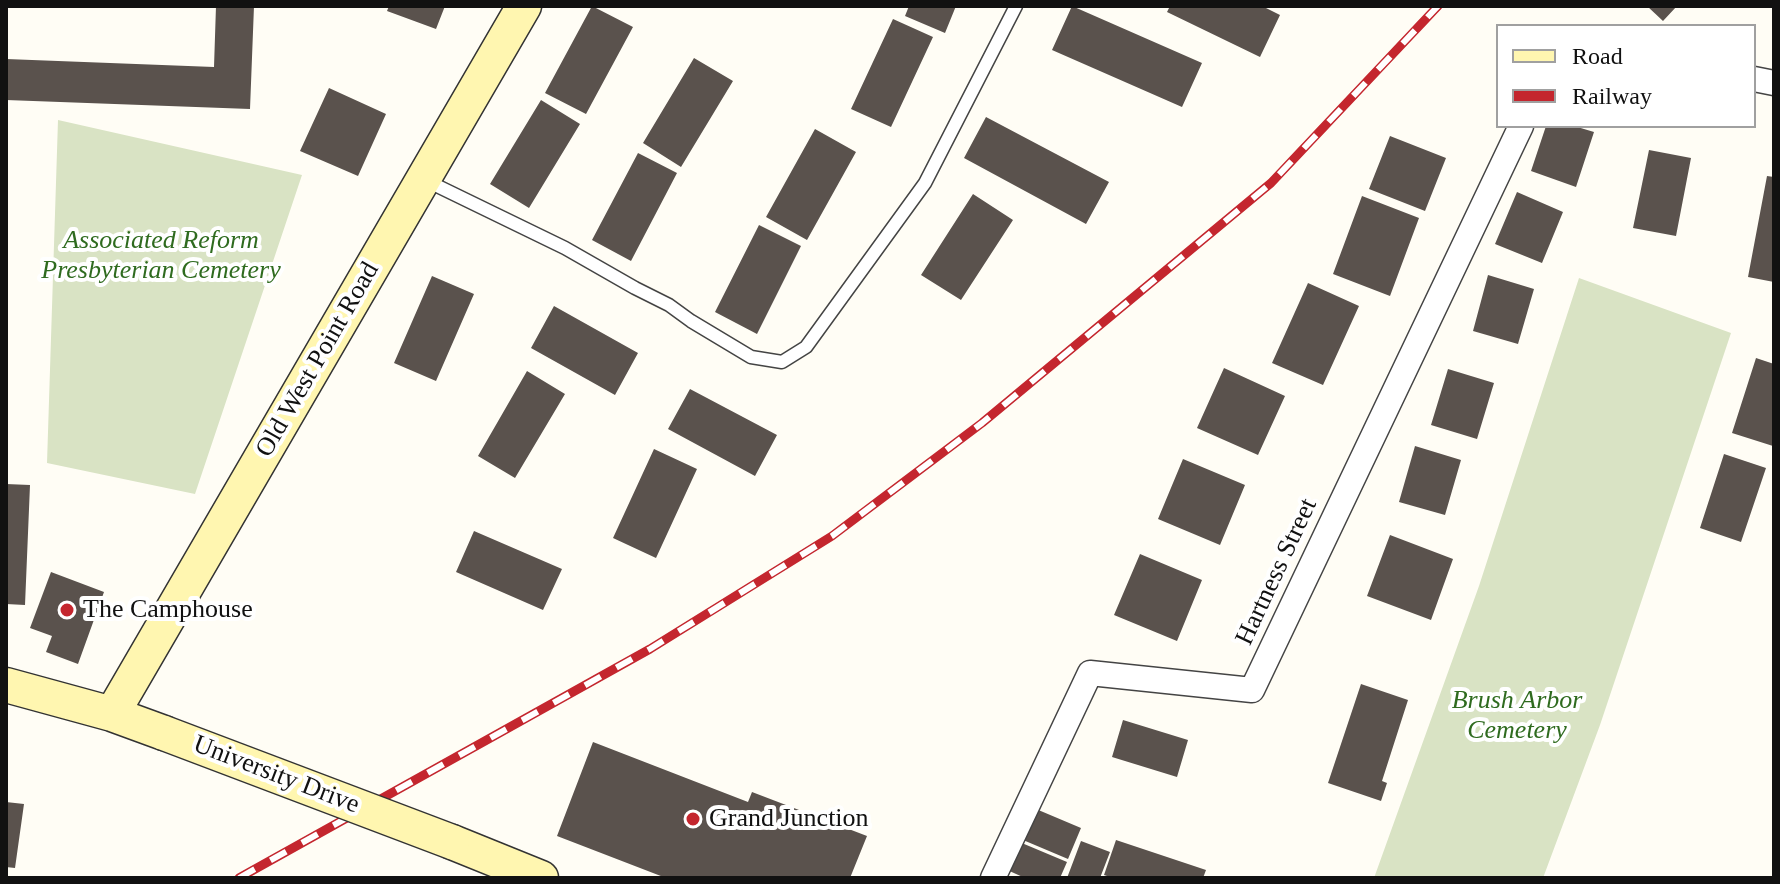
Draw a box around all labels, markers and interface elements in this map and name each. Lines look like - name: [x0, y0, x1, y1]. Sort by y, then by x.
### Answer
- legend: [1496, 24, 1756, 128]
- text: Road: [1572, 43, 1623, 69]
- text: Railway: [1572, 83, 1652, 109]
- park label: Associated Reform Presbyterian Cemetery: [41, 225, 281, 286]
- street label: Old West Point Road: [250, 257, 386, 463]
- street label: Hartness Street: [1229, 494, 1325, 650]
- place label: The Camphouse: [83, 594, 253, 626]
- marker: The Camphouse: [58, 601, 76, 619]
- park label: Brush Arbor Cemetery: [1452, 685, 1582, 746]
- street label: University Drive: [189, 729, 363, 821]
- place label: Grand Junction: [709, 803, 869, 835]
- marker: Grand Junction: [684, 810, 702, 828]

